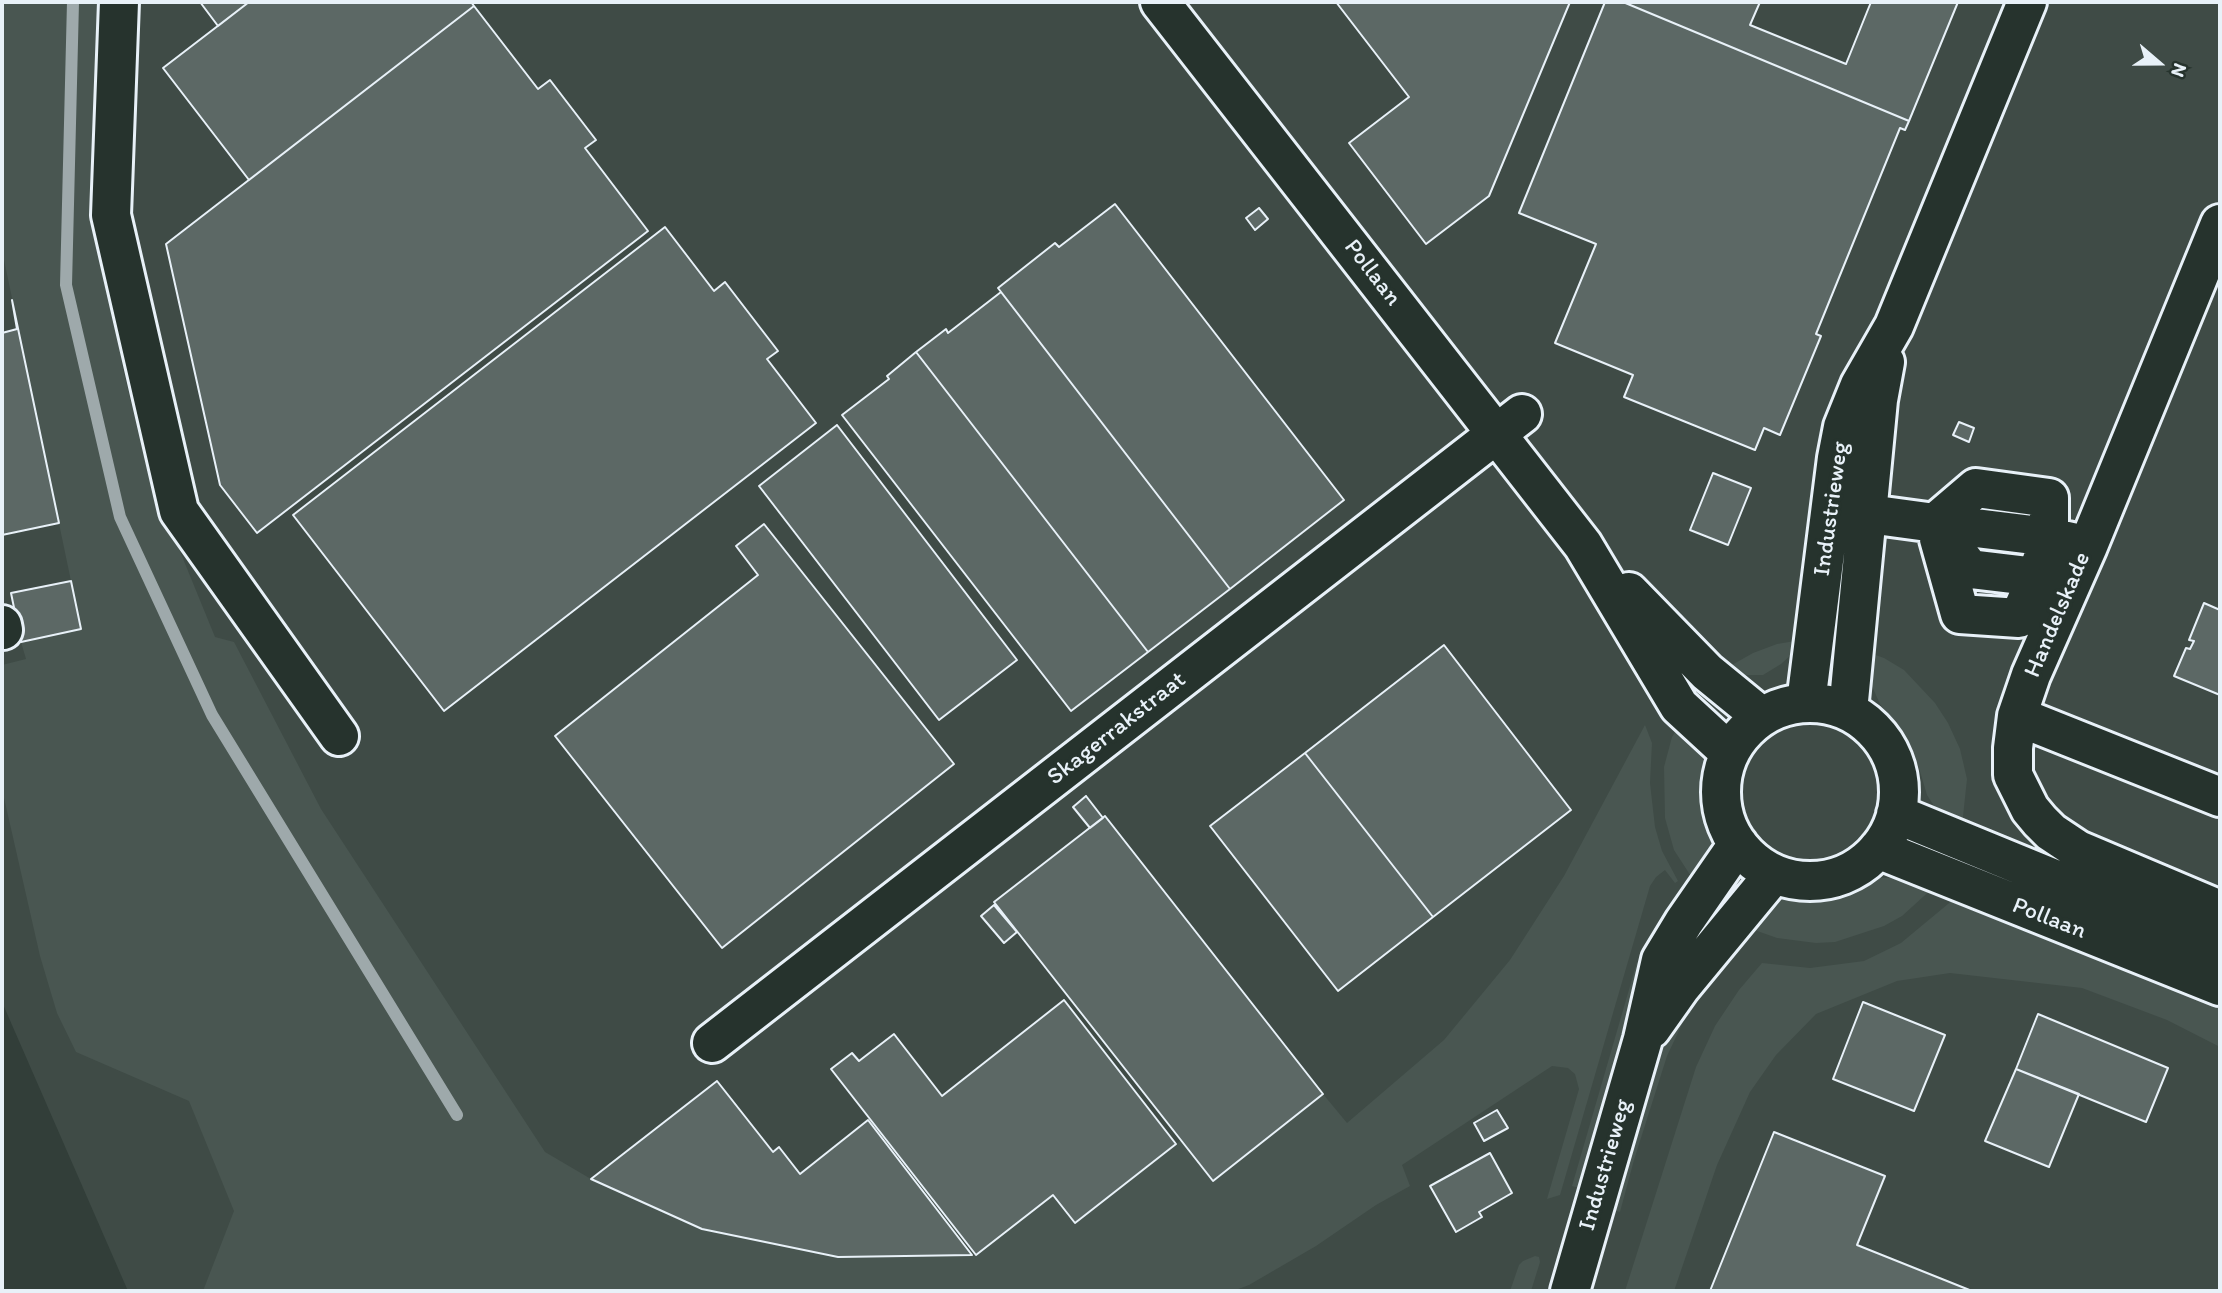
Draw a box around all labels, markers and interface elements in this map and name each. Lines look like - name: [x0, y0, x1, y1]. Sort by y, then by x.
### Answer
- north arrow: [2124, 28, 2194, 98]
- text: N: [2166, 60, 2192, 80]
- street label: Pollaan: [1337, 234, 1407, 312]
- street label: Industrieweg: [1808, 440, 1856, 578]
- street label: Handelskade: [2019, 548, 2097, 682]
- street label: Skagerrakstraat: [1042, 666, 1192, 792]
- street label: Pollaan: [2008, 892, 2090, 946]
- street label: Industrieweg: [1574, 1096, 1638, 1234]

